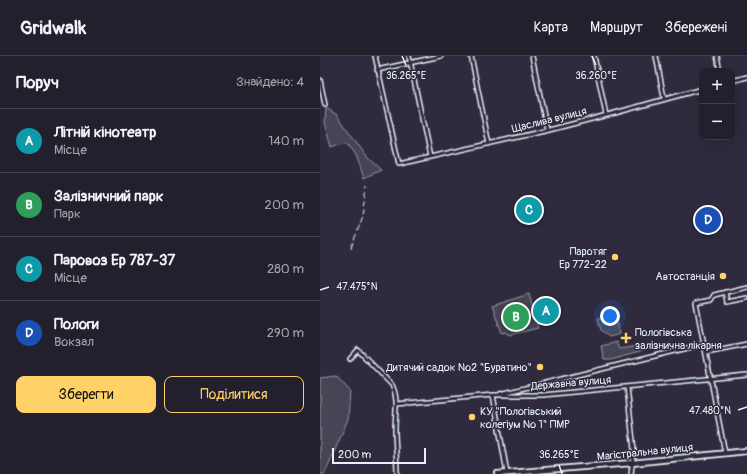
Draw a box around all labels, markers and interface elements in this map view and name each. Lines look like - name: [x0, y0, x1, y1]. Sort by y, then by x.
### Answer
- text: Gridwalk: [20, 16, 86, 40]
- text: Карта: [533, 19, 568, 36]
- text: Маршрут: [590, 19, 643, 36]
- text: Збережені: [665, 19, 727, 36]
- map controls: [699, 68, 735, 140]
- button: +: [699, 68, 735, 104]
- text: 36.265°E: [386, 70, 426, 82]
- text: 36.260°E: [575, 70, 617, 82]
- text: Поруч: [16, 72, 59, 93]
- text: Знайдено: 4: [236, 74, 304, 90]
- street label: Щаслива вулиця: [510, 104, 588, 136]
- button: −: [699, 104, 735, 140]
- text: Літній кінотеатр: [54, 123, 156, 142]
- text: A: [25, 133, 33, 149]
- text: 140 m: [268, 133, 304, 149]
- text: Місце: [54, 142, 87, 158]
- text: Залізничний парк: [54, 187, 164, 206]
- pin: C: [516, 195, 542, 225]
- text: B: [25, 197, 33, 213]
- text: 200 m: [265, 197, 304, 213]
- pin: D: [695, 205, 721, 235]
- text: Парк: [54, 206, 81, 222]
- place label: Паротяг Ер 772-22: [559, 245, 607, 271]
- text: Паровоз Ер 787-37: [54, 251, 175, 270]
- marker: Паротяг Ер 772-22: [610, 252, 620, 262]
- text: C: [25, 261, 33, 277]
- text: 280 m: [267, 261, 304, 277]
- text: Місце: [54, 270, 87, 286]
- place label: Автостанція: [656, 270, 715, 283]
- marker: Автостанція: [718, 271, 728, 281]
- text: 47.475°N: [337, 281, 378, 293]
- pin: A: [533, 296, 559, 326]
- pin: B: [503, 302, 529, 332]
- your location: [600, 306, 620, 326]
- text: Пологи: [54, 315, 99, 334]
- text: D: [25, 325, 33, 341]
- text: 290 m: [267, 325, 304, 341]
- place label: Пологівська залізнична лікарня: [635, 326, 722, 352]
- marker: Пологівська залізнична лікарня: [620, 332, 632, 344]
- text: Вокзал: [54, 334, 94, 350]
- place label: Дитячий садок №2 "Буратино": [385, 361, 532, 374]
- marker: Дитячий садок №2 "Буратино": [535, 362, 545, 372]
- street label: Державна вулиця: [529, 373, 612, 393]
- button: Зберегти: [16, 376, 156, 413]
- button: Поділитися: [164, 376, 304, 413]
- place label: КУ "Пологівський колегіум № 1" ПМР: [480, 405, 570, 431]
- text: 47.480°N: [689, 405, 731, 417]
- marker: КУ "Пологівський колегіум № 1" ПМР: [467, 412, 477, 422]
- street label: Магістральна вулиця: [596, 440, 694, 464]
- scale bar: [332, 446, 426, 465]
- text: 200 m: [338, 448, 371, 461]
- text: 36.265°E: [539, 449, 579, 461]

